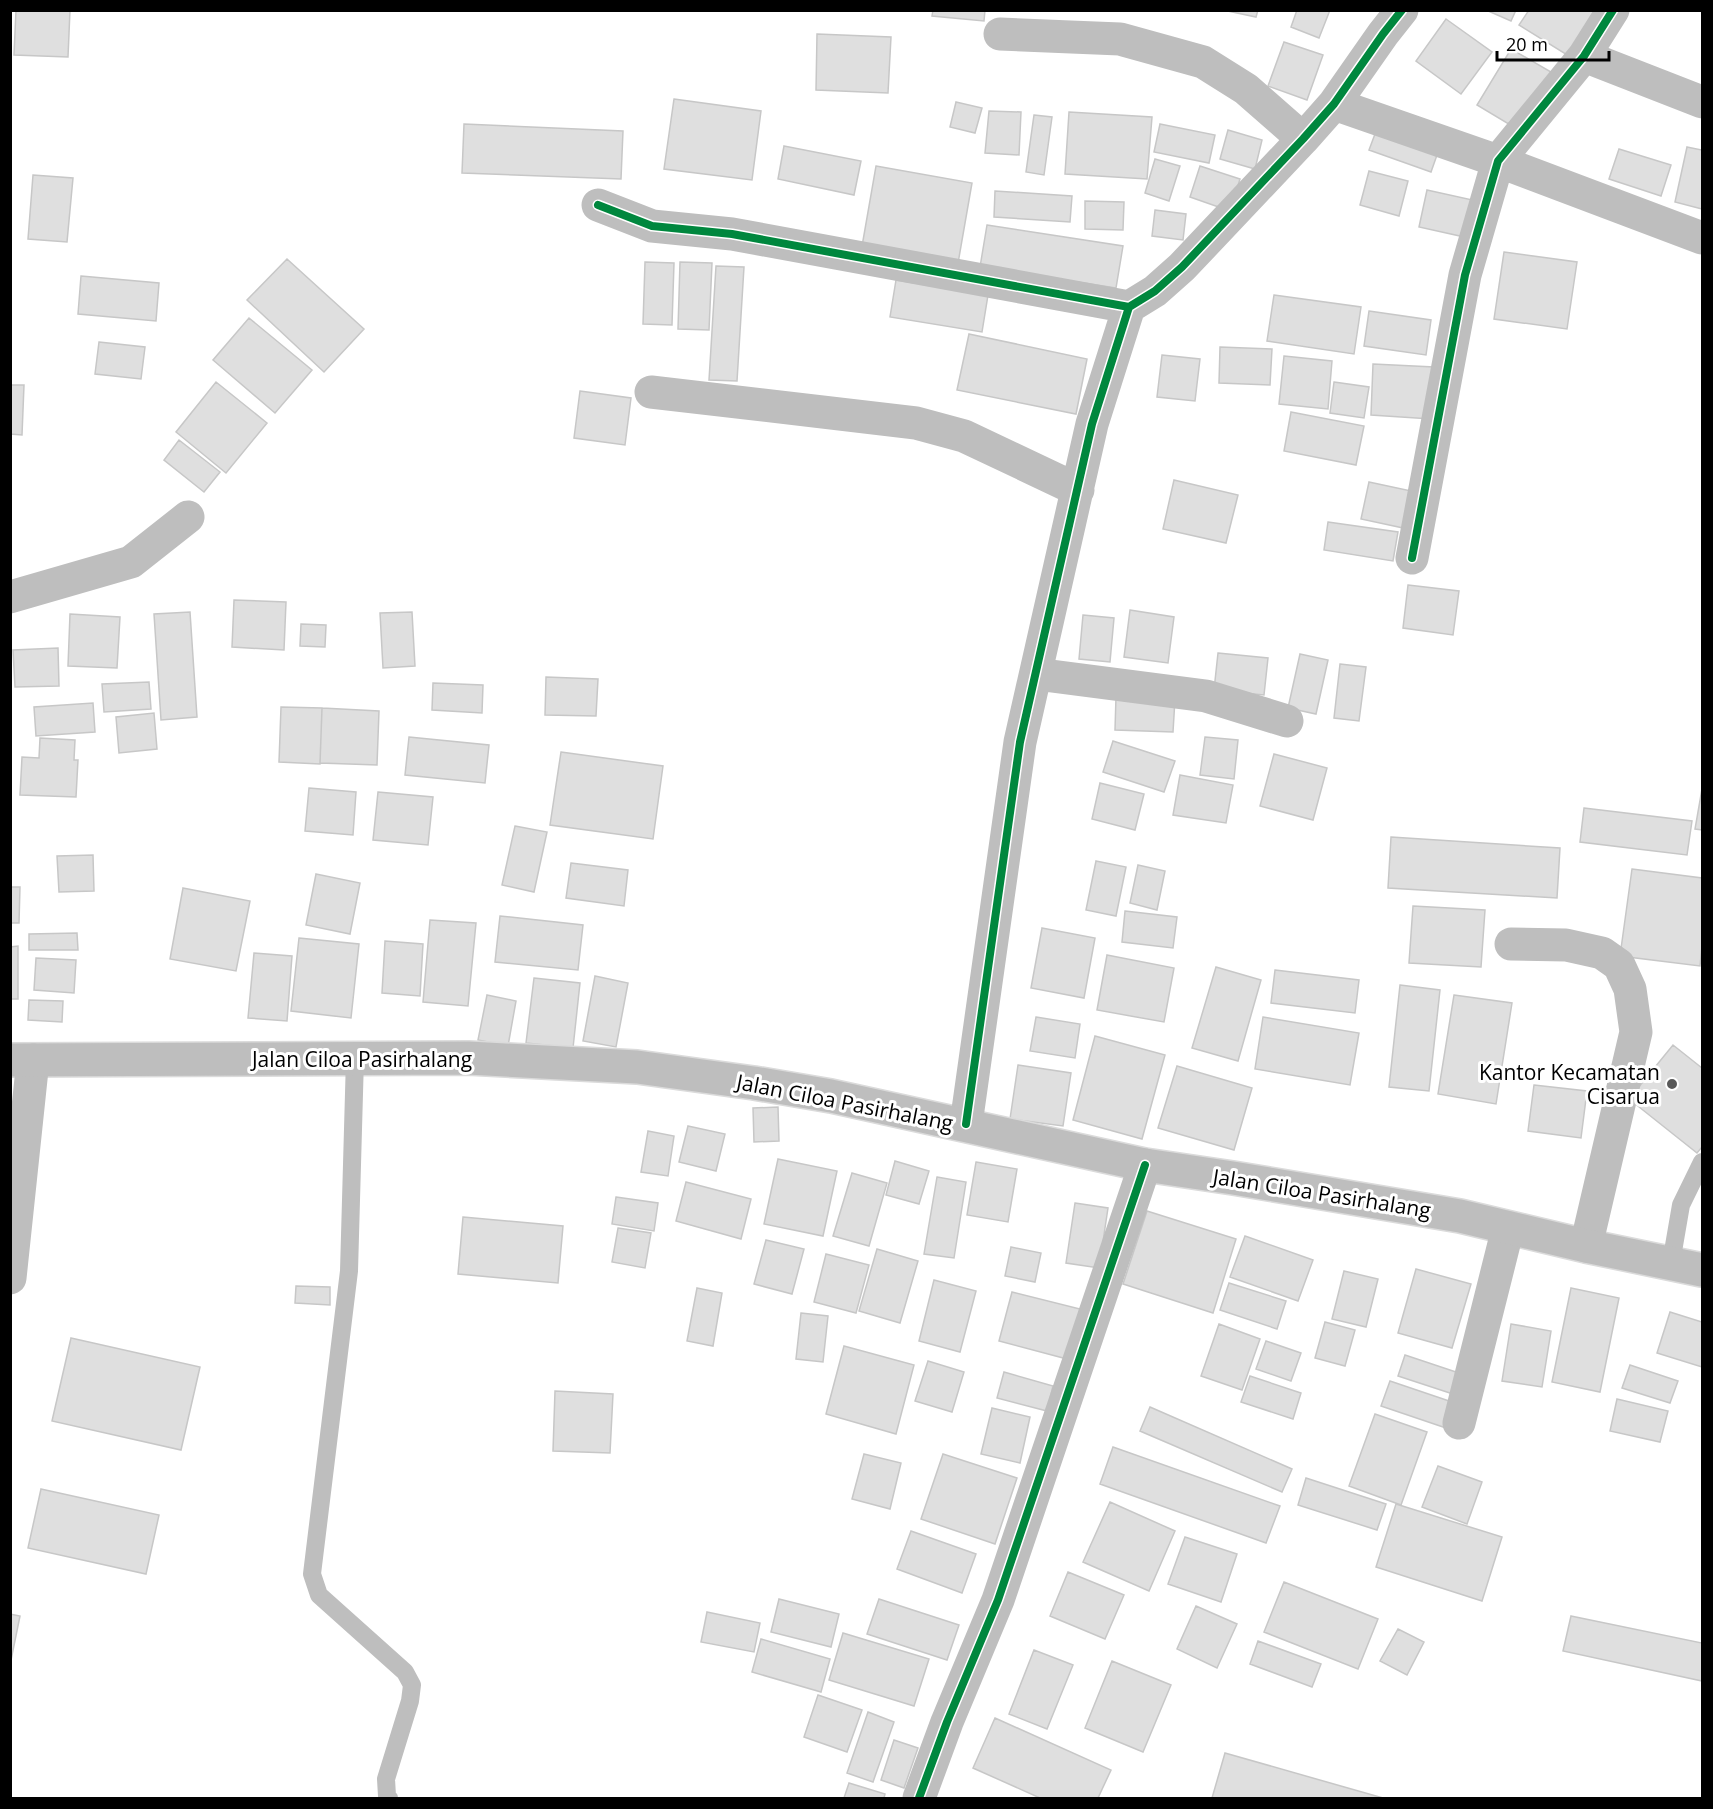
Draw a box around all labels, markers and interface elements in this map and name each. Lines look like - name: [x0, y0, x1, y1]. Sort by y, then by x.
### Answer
- scale bar: [1497, 24, 1610, 62]
- text: 20 m: [1506, 32, 1548, 56]
- street label: Jalan Ciloa Pasirhalang: [250, 1045, 472, 1073]
- place label: Kantor Kecamatan Cisarua: [1479, 1058, 1660, 1110]
- street label: Jalan Ciloa Pasirhalang: [732, 1067, 956, 1137]
- marker: Kantor Kecamatan Cisarua: [1665, 1077, 1679, 1091]
- street label: Jalan Ciloa Pasirhalang: [1209, 1162, 1433, 1224]

